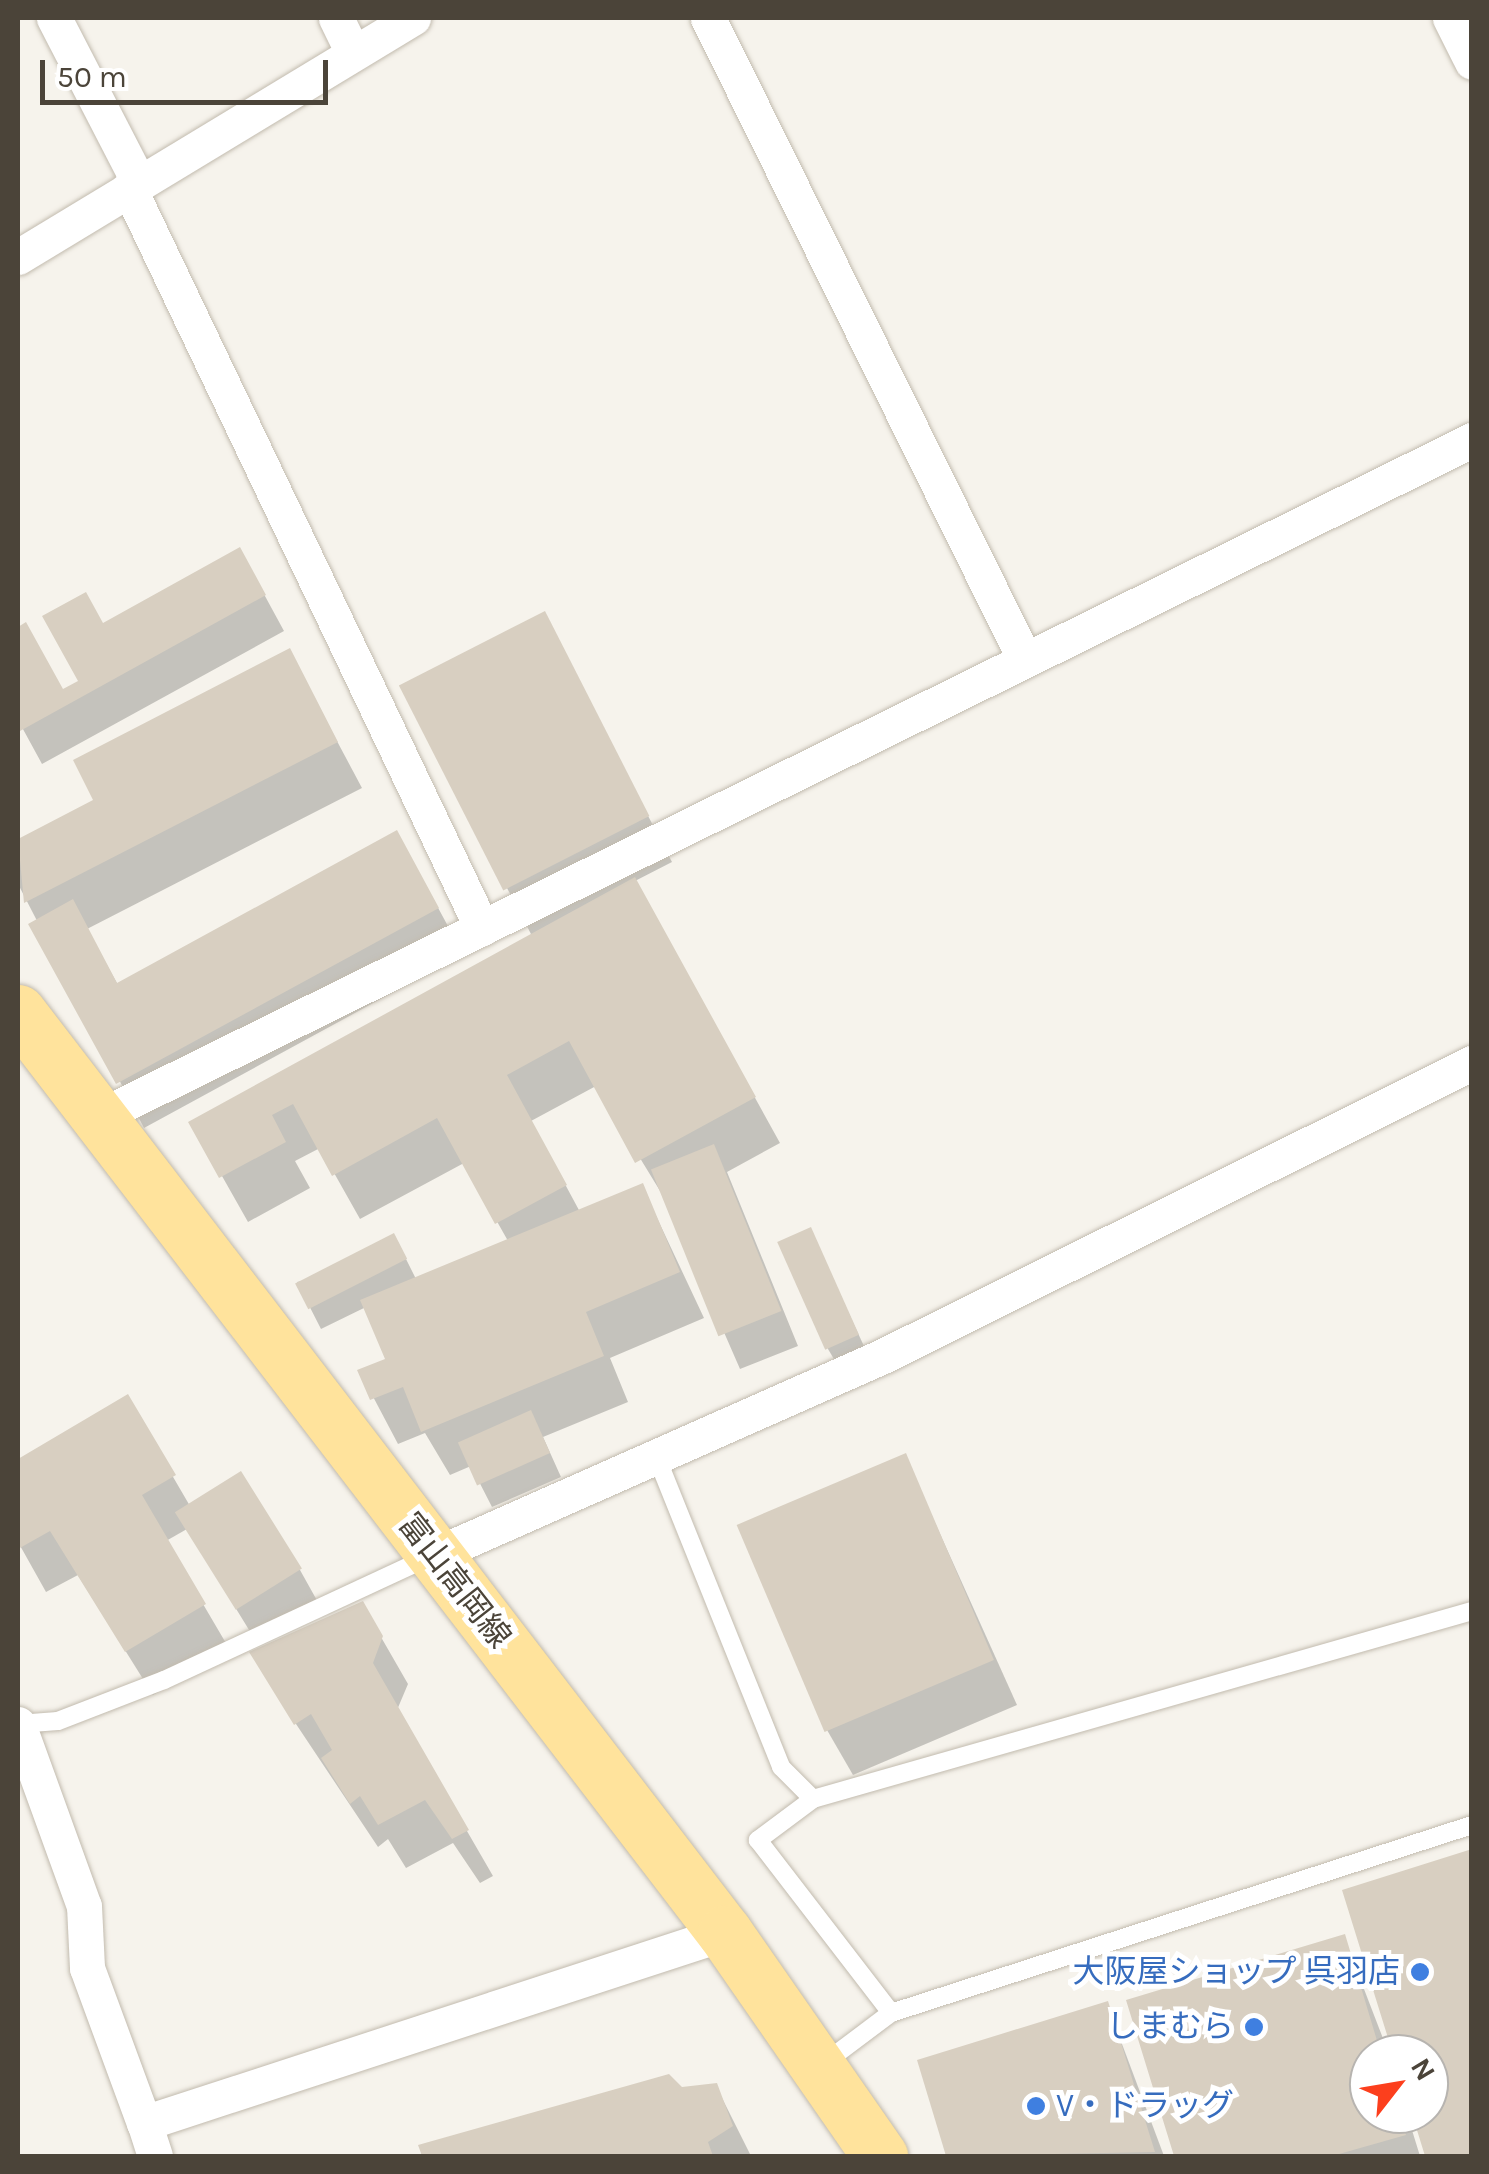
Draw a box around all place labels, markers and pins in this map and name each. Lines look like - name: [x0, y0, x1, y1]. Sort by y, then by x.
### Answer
- place label: 大阪屋ショップ 呉羽店: [1072, 1953, 1400, 1991]
- marker: 大阪屋ショップ 呉羽店: [1409, 1961, 1431, 1983]
- place label: しまむら: [1106, 2008, 1234, 2046]
- marker: しまむら: [1243, 2016, 1265, 2038]
- place label: V・ドラッグ: [1056, 2087, 1234, 2125]
- marker: V・ドラッグ: [1025, 2095, 1047, 2117]

